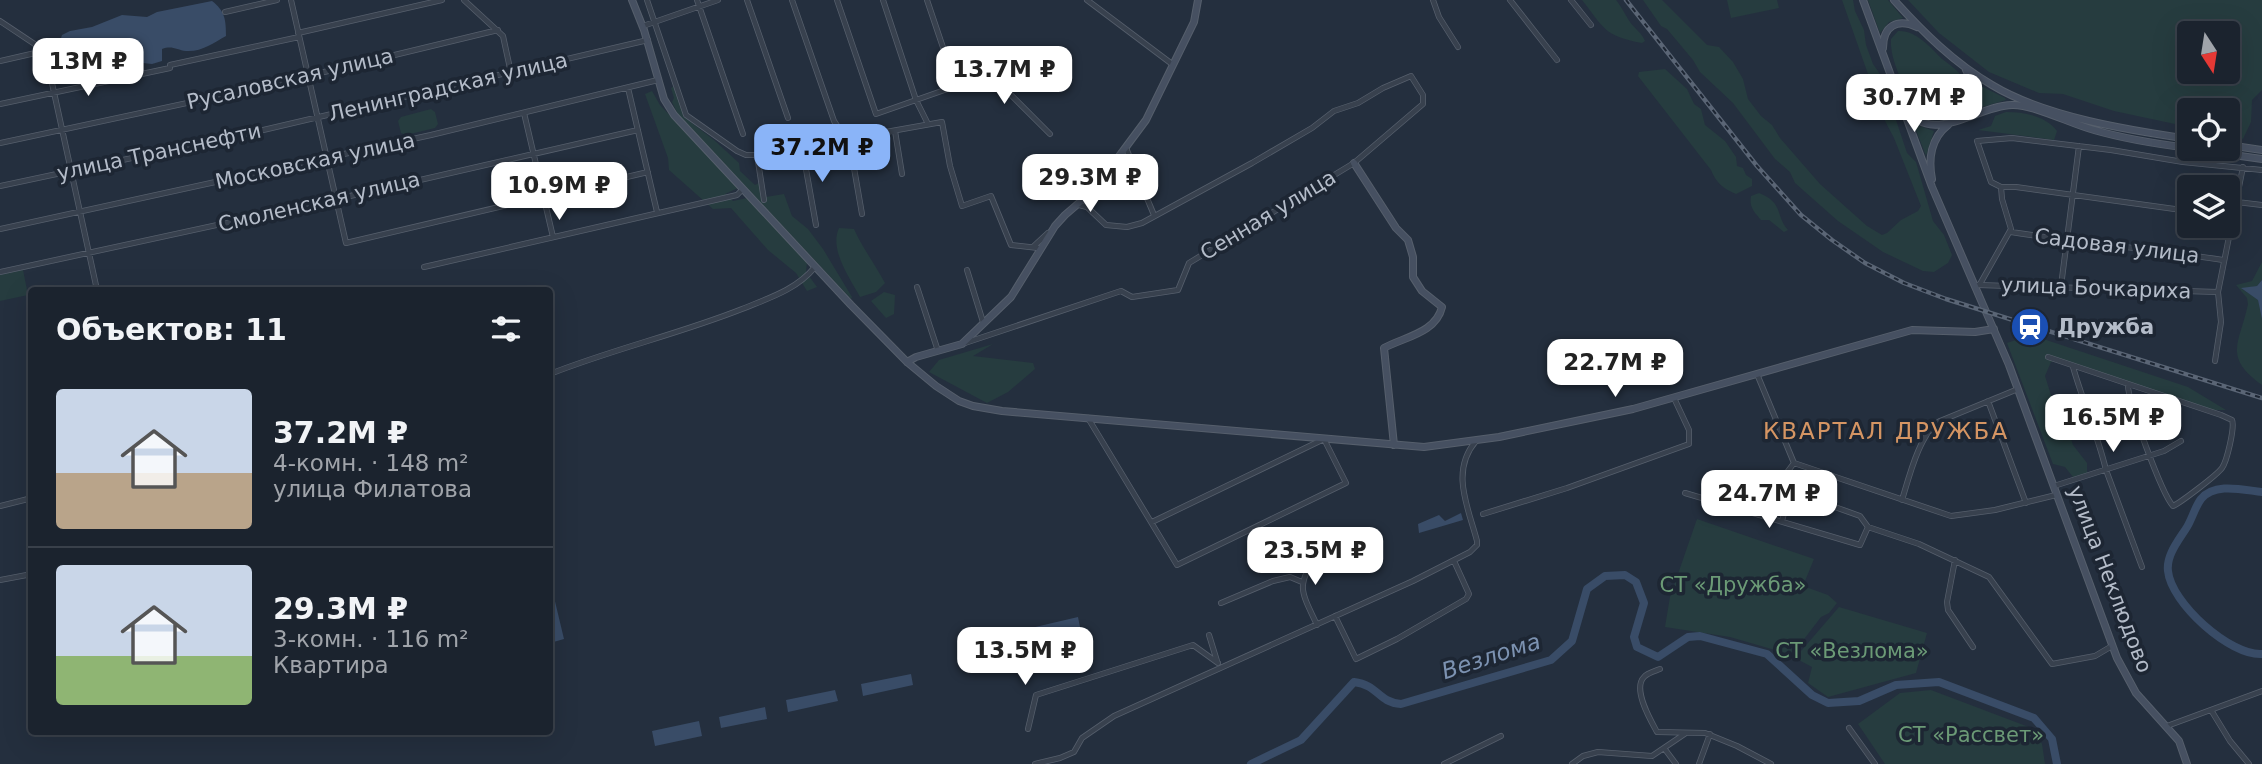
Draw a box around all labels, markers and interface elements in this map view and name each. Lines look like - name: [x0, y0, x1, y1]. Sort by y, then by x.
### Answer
- north arrow: [2177, 21, 2240, 84]
- map controls: [2177, 21, 2240, 238]
- pin: 13M ₽: [39, 38, 137, 98]
- street label: Русаловская улица: [184, 44, 396, 114]
- pin: 13.7M ₽: [939, 46, 1069, 106]
- text: 13M ₽: [49, 48, 127, 74]
- street label: Ленинградская улица: [326, 48, 570, 126]
- text: 13.7M ₽: [952, 56, 1056, 82]
- pin: 30.7M ₽: [1849, 74, 1979, 134]
- text: 30.7M ₽: [1862, 84, 1966, 110]
- button: locate: [2177, 98, 2240, 161]
- street label: улица Транснефти: [55, 119, 263, 185]
- pin: 37.2M ₽: [757, 124, 887, 184]
- street label: Московская улица: [213, 128, 417, 194]
- text: 37.2M ₽: [770, 134, 874, 160]
- pin: 29.3M ₽: [1025, 154, 1155, 214]
- pin: 10.9M ₽: [494, 162, 624, 222]
- text: 29.3M ₽: [1038, 164, 1142, 190]
- street label: Сенная улица: [1196, 165, 1340, 265]
- street label: Смоленская улица: [216, 167, 422, 237]
- text: 10.9M ₽: [507, 172, 611, 198]
- button: layers: [2177, 175, 2240, 238]
- street label: Садовая улица: [2033, 224, 2201, 268]
- street label: улица Бочкариха: [2000, 273, 2192, 303]
- station icon: Дружба: [2009, 306, 2051, 348]
- icon: filters: [487, 310, 525, 348]
- text: Объектов: 11: [56, 312, 287, 347]
- place label: Дружба: [2057, 315, 2154, 339]
- pin: 22.7M ₽: [1550, 340, 1680, 399]
- text: 22.7M ₽: [1563, 349, 1667, 375]
- pin: 16.5M ₽: [2048, 394, 2178, 454]
- text: 16.5M ₽: [2061, 404, 2165, 430]
- text: 37.2M ₽: [273, 415, 408, 450]
- icon: home: [112, 417, 196, 501]
- district label: КВАРТАЛ ДРУЖБА: [1763, 418, 2009, 444]
- text: 4-комн. · 148 m²: [273, 450, 468, 476]
- pin: 24.7M ₽: [1704, 470, 1834, 530]
- text: улица Филатова: [273, 476, 472, 502]
- text: 24.7M ₽: [1717, 480, 1821, 506]
- street label: улица Неклюдово: [2063, 482, 2157, 676]
- pin: 23.5M ₽: [1250, 528, 1380, 587]
- text: 23.5M ₽: [1263, 537, 1367, 563]
- park label: СТ «Дружба»: [1660, 573, 1806, 597]
- text: 29.3M ₽: [273, 591, 408, 626]
- icon: home: [112, 593, 196, 677]
- text: 3-комн. · 116 m²: [273, 626, 468, 652]
- pin: 13.5M ₽: [960, 628, 1090, 687]
- water label: Везлома: [1438, 628, 1544, 684]
- text: 13.5M ₽: [973, 637, 1077, 663]
- park label: СТ «Везлома»: [1775, 639, 1929, 663]
- text: Квартира: [273, 652, 389, 678]
- park label: СТ «Рассвет»: [1898, 723, 2044, 747]

